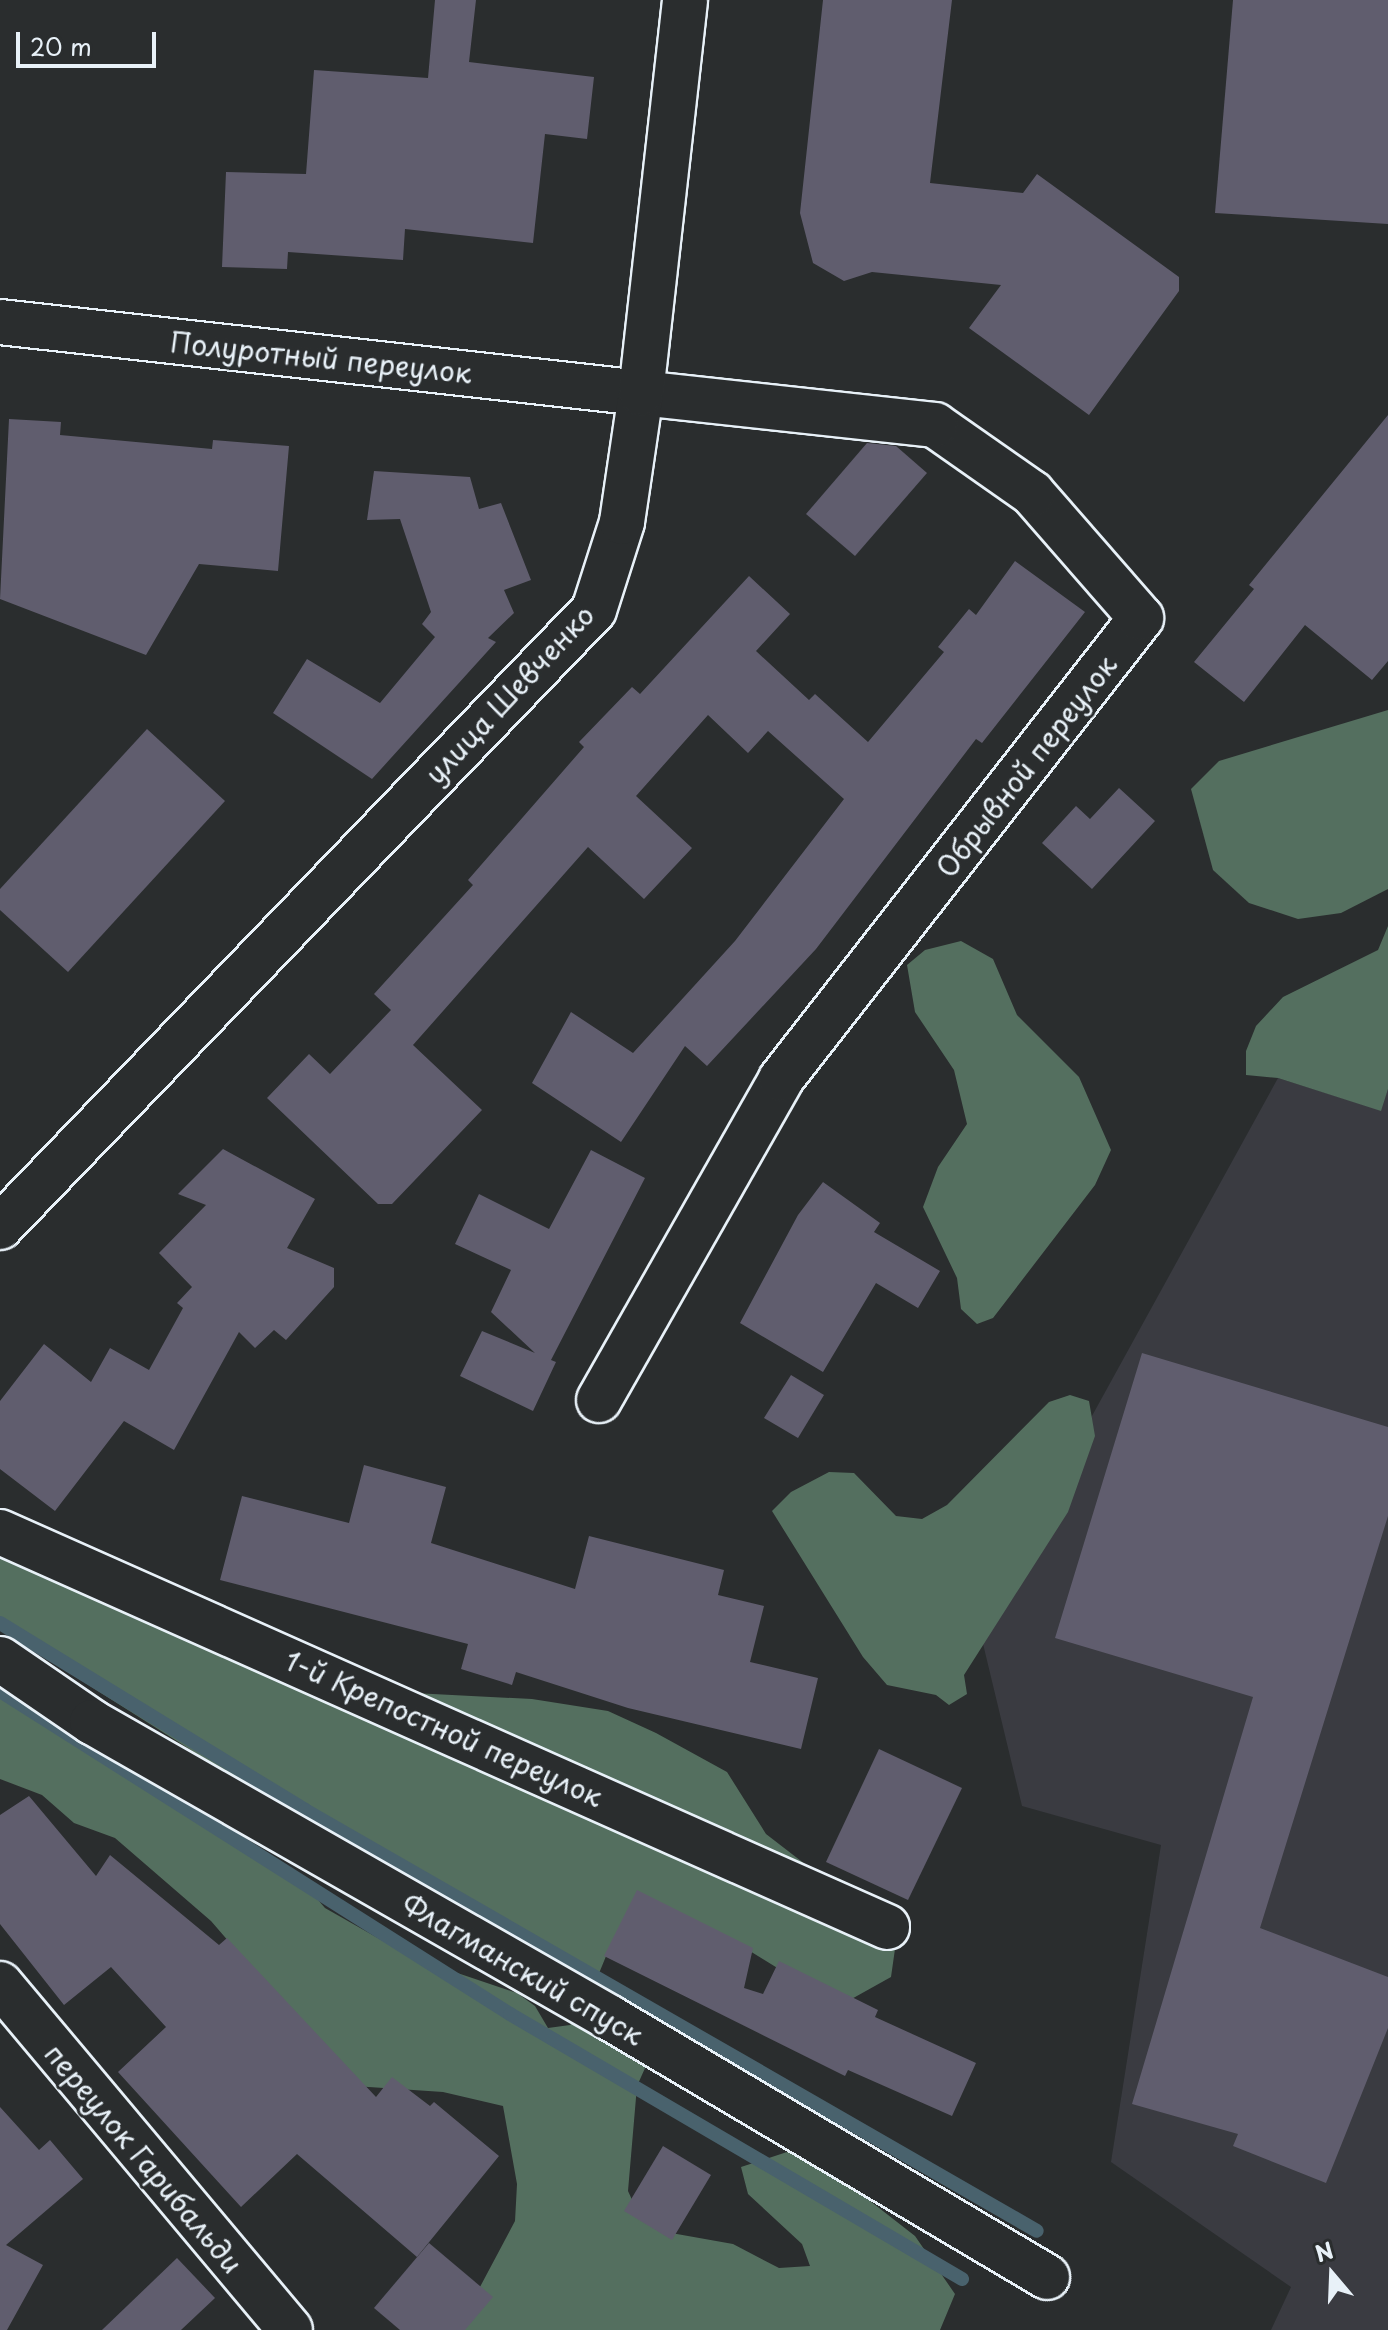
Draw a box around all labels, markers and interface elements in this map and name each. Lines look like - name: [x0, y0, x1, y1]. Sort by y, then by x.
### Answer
- scale bar: [20, 16, 160, 66]
- text: 20 m: [30, 28, 92, 64]
- street label: Полуротный переулок: [169, 324, 473, 390]
- street label: улица Шевченко: [417, 597, 601, 791]
- street label: Обрывной переулок: [928, 648, 1124, 884]
- street label: 1-й Крепостной переулок: [280, 1642, 608, 1814]
- street label: Флагманский спуск: [395, 1886, 651, 2052]
- street label: переулок Гарибальди: [38, 2036, 250, 2280]
- text: N: [1310, 2232, 1338, 2269]
- north arrow: [1292, 2234, 1372, 2314]

